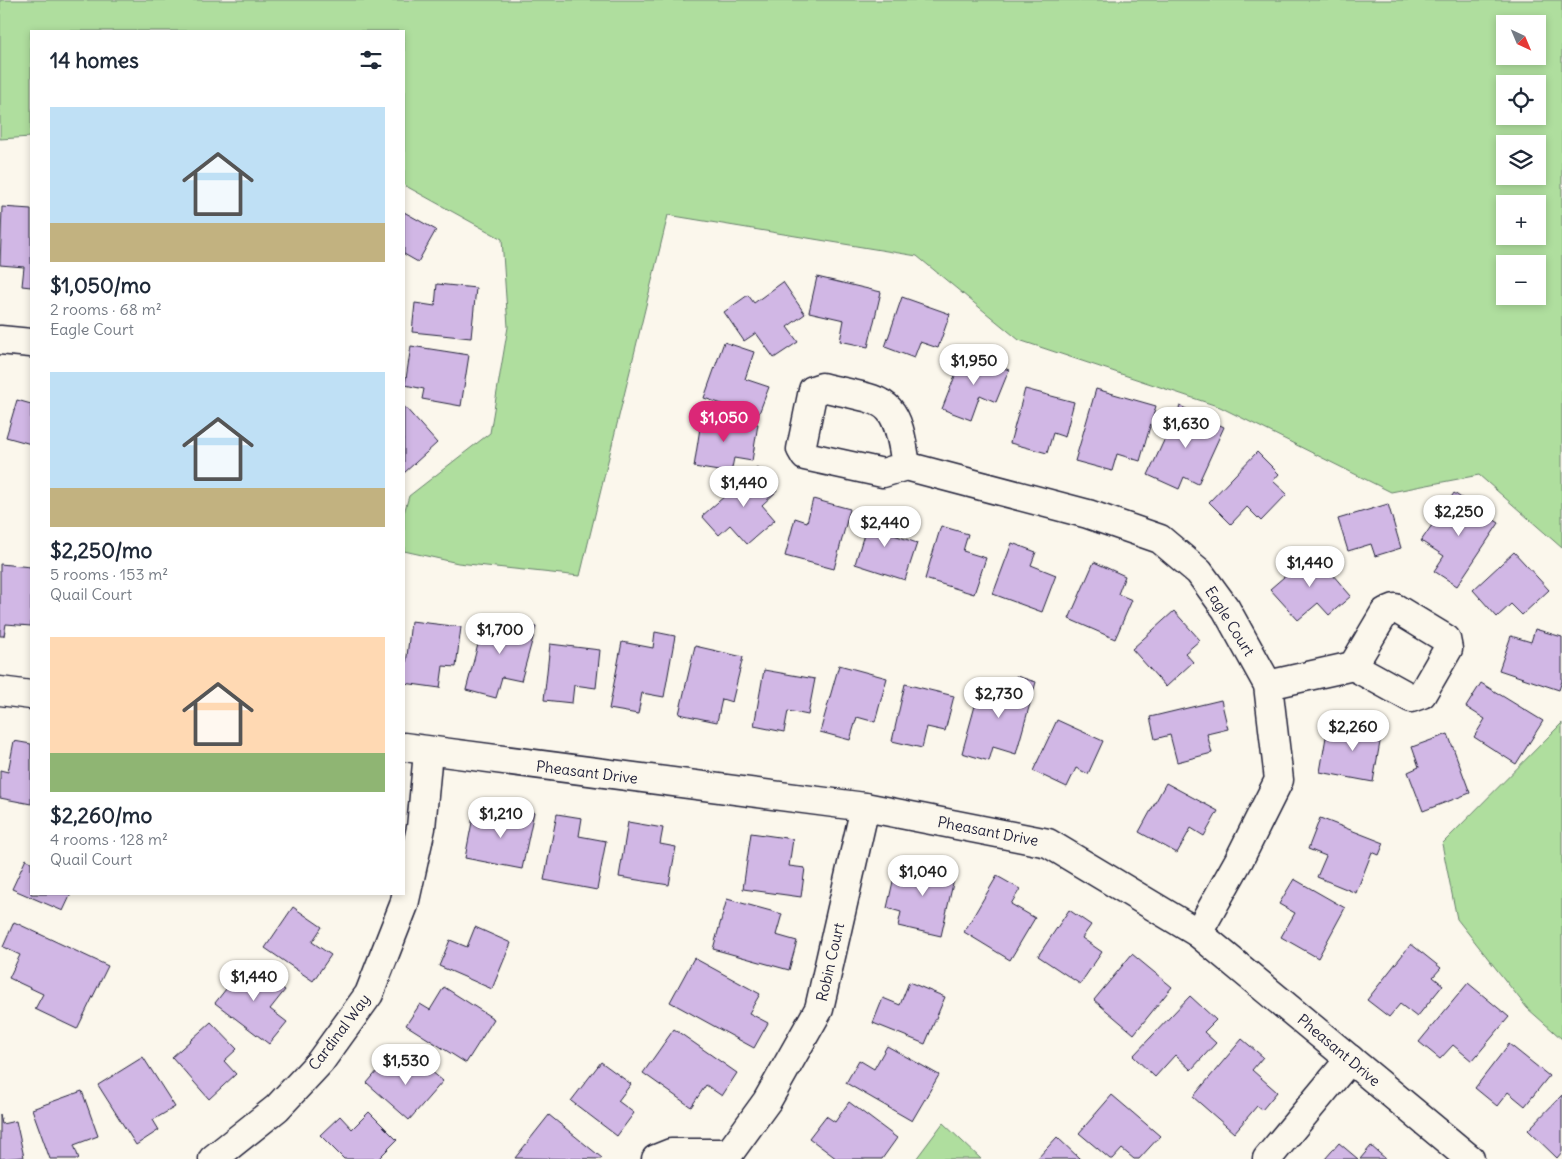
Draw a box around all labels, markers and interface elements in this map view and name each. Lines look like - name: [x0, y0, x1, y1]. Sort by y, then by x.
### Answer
- north arrow: [1496, 15, 1546, 65]
- map controls: [1496, 15, 1546, 305]
- icon: filters: [357, 46, 385, 74]
- text: 14 homes: [50, 47, 139, 74]
- button: locate: [1496, 75, 1546, 125]
- button: layers: [1496, 135, 1546, 185]
- icon: home: [173, 139, 263, 229]
- button: +: [1496, 195, 1546, 245]
- button: −: [1496, 255, 1546, 305]
- text: $1,050/mo: [50, 272, 151, 299]
- text: 2 rooms · 68 m²: [50, 299, 162, 319]
- text: Eagle Court: [50, 319, 134, 339]
- pin: $1,950: [933, 344, 1015, 386]
- text: $1,950: [950, 350, 998, 370]
- pin: $1,050: [683, 400, 765, 443]
- icon: home: [173, 404, 263, 494]
- pin: $1,630: [1145, 406, 1227, 449]
- text: $1,050: [700, 407, 748, 427]
- text: $1,630: [1162, 413, 1210, 433]
- pin: $1,440: [703, 466, 785, 508]
- text: $1,440: [720, 472, 768, 492]
- pin: $2,250: [1418, 494, 1500, 537]
- text: $2,250: [1434, 501, 1484, 521]
- pin: $2,440: [844, 506, 926, 548]
- text: $2,440: [860, 512, 910, 532]
- text: $2,250/mo: [50, 537, 152, 564]
- pin: $1,440: [1269, 546, 1351, 588]
- text: $1,440: [1286, 552, 1334, 572]
- text: 5 rooms · 153 m²: [50, 564, 168, 584]
- street label: Eagle Court: [1201, 583, 1259, 659]
- text: Quail Court: [50, 584, 132, 604]
- pin: $1,700: [459, 612, 541, 655]
- text: $1,700: [476, 619, 524, 639]
- icon: home: [173, 669, 263, 759]
- pin: $2,730: [958, 676, 1040, 719]
- text: $2,730: [975, 683, 1023, 703]
- pin: $2,260: [1312, 710, 1394, 752]
- text: $2,260: [1328, 716, 1378, 736]
- street label: Pheasant Drive: [535, 756, 639, 788]
- pin: $1,210: [460, 796, 542, 839]
- text: $2,260/mo: [50, 802, 152, 829]
- text: $1,210: [479, 803, 523, 823]
- street label: Pheasant Drive: [936, 812, 1040, 850]
- text: 4 rooms · 128 m²: [50, 829, 168, 849]
- text: Quail Court: [50, 849, 132, 869]
- pin: $1,040: [882, 854, 964, 897]
- text: $1,040: [899, 861, 947, 881]
- street label: Robin Court: [812, 921, 848, 1003]
- pin: $1,440: [213, 960, 295, 1002]
- text: $1,440: [230, 966, 278, 986]
- street label: Cardinal Way: [304, 990, 374, 1074]
- street label: Pheasant Drive: [1294, 1010, 1384, 1090]
- pin: $1,530: [365, 1044, 447, 1086]
- text: $1,530: [382, 1050, 430, 1070]

